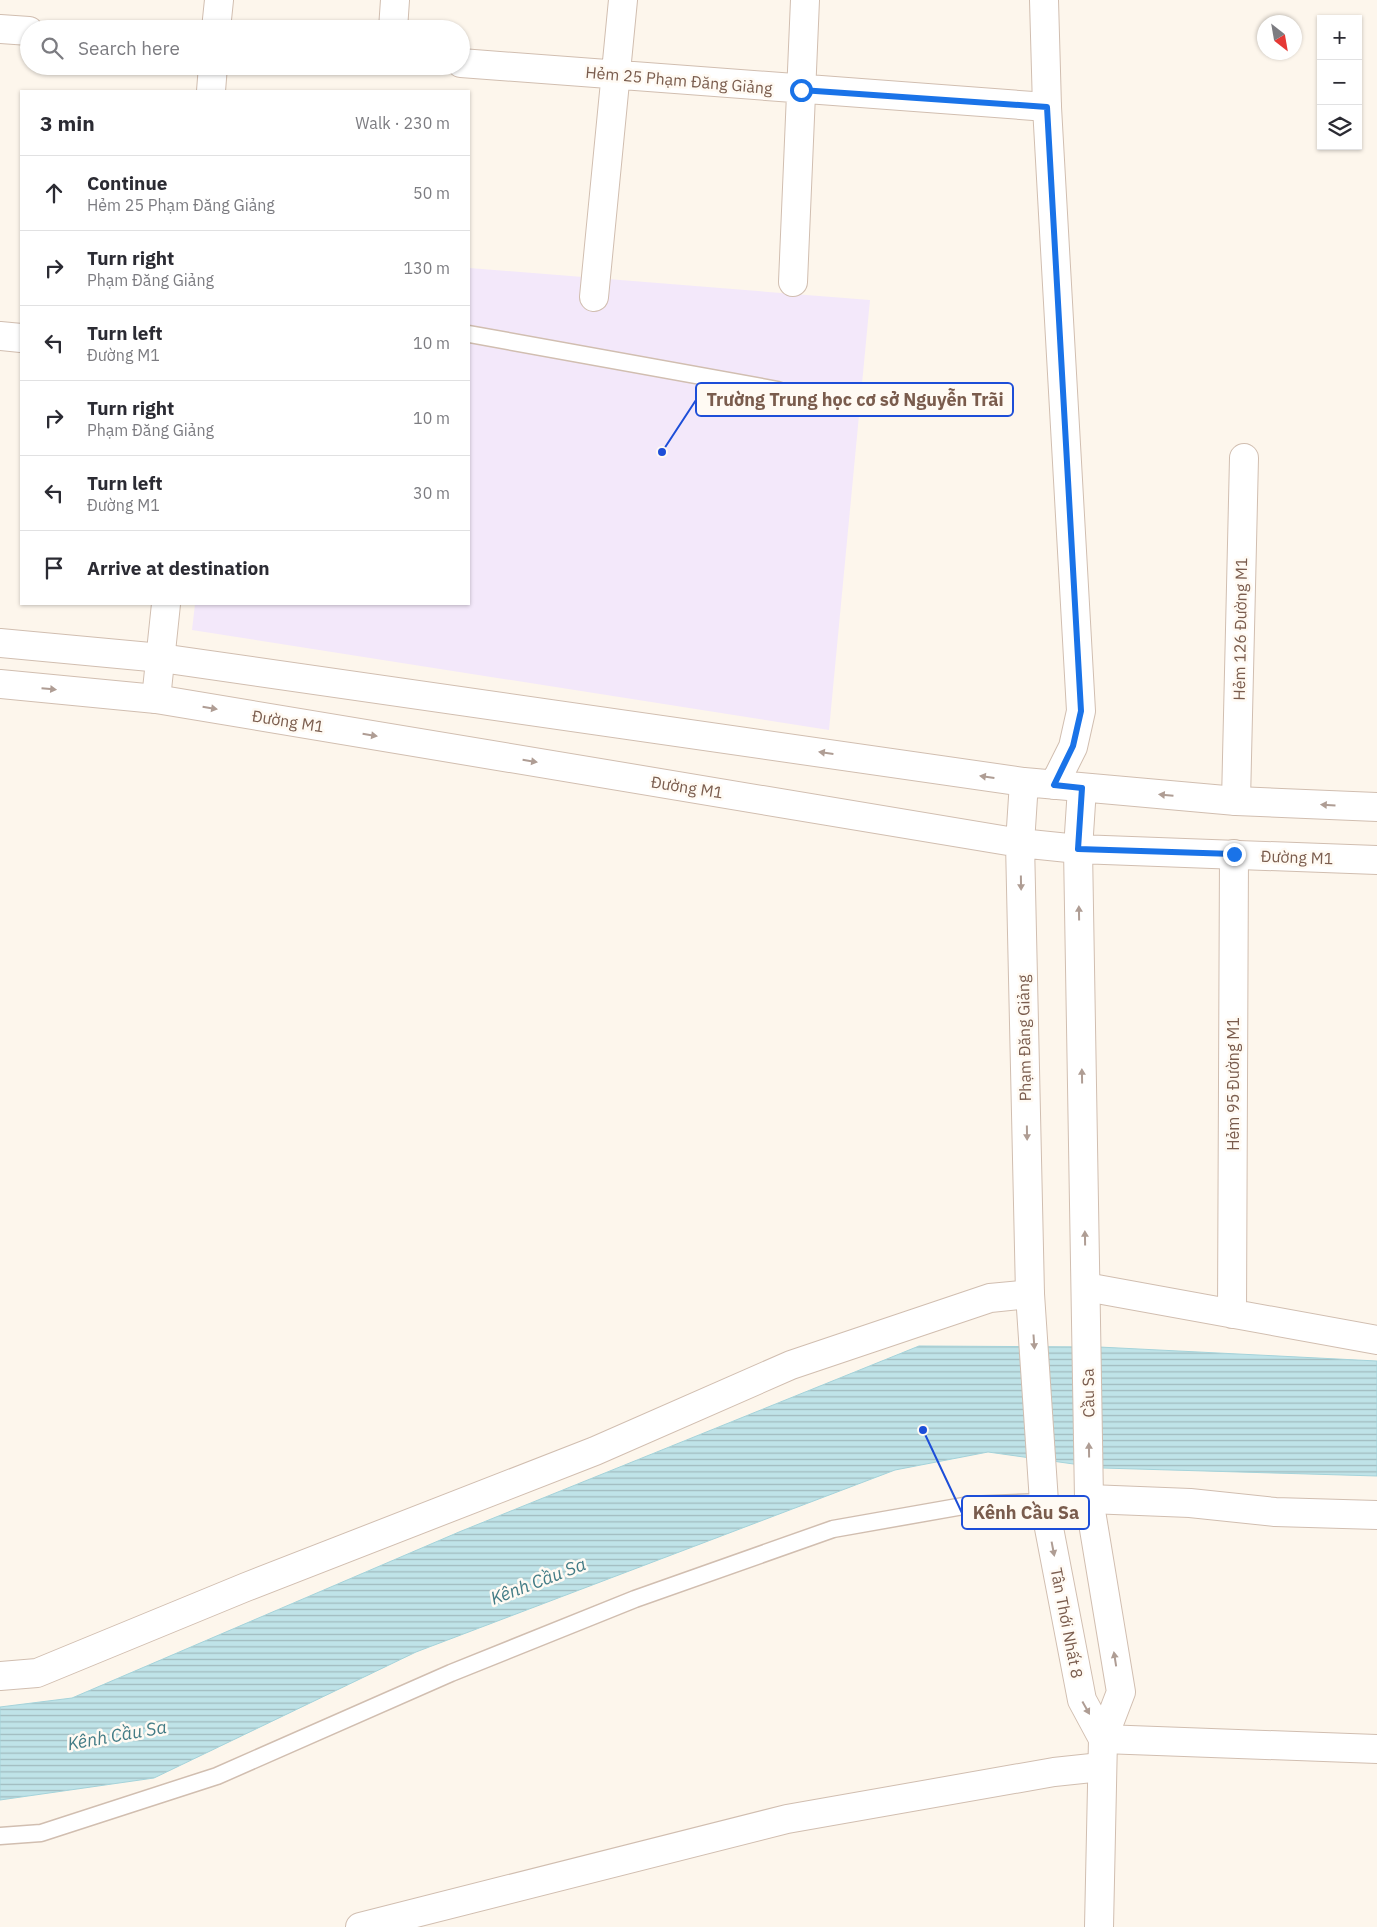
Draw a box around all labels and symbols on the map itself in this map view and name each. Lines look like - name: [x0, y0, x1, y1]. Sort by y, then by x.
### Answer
- north arrow: [1257, 15, 1302, 60]
- street label: Hẻm 25 Phạm Đăng Giảng: [585, 62, 774, 98]
- route start: [790, 79, 813, 102]
- callout: Trường Trung học cơ sở Nguyễn Trãi: [696, 383, 1013, 416]
- text: Trường Trung học cơ sở Nguyễn Trãi: [706, 388, 1004, 411]
- street label: Hẻm 126 Đường M1: [1229, 557, 1251, 701]
- one-way arrow: [41, 685, 57, 693]
- one-way arrow: [202, 704, 218, 712]
- street label: Đường M1: [251, 705, 325, 737]
- one-way arrow: [362, 731, 378, 739]
- one-way arrow: [818, 749, 834, 757]
- one-way arrow: [523, 758, 539, 766]
- street label: Đường M1: [650, 771, 724, 803]
- one-way arrow: [979, 772, 995, 780]
- one-way arrow: [1158, 791, 1174, 799]
- one-way arrow: [1320, 801, 1336, 809]
- route end: [1223, 843, 1246, 866]
- street label: Đường M1: [1260, 846, 1334, 868]
- one-way arrow: [1017, 875, 1025, 891]
- one-way arrow: [1075, 905, 1083, 921]
- street label: Phạm Đăng Giảng: [1013, 974, 1035, 1102]
- street label: Hẻm 95 Đường M1: [1223, 1017, 1243, 1151]
- one-way arrow: [1078, 1068, 1086, 1084]
- one-way arrow: [1023, 1125, 1031, 1141]
- one-way arrow: [1081, 1230, 1089, 1246]
- one-way arrow: [1030, 1335, 1038, 1351]
- street label: Cầu Sa: [1078, 1368, 1098, 1418]
- one-way arrow: [1084, 1442, 1092, 1458]
- callout: Kênh Cầu Sa: [962, 1496, 1089, 1529]
- text: Kênh Cầu Sa: [973, 1501, 1079, 1524]
- one-way arrow: [1049, 1542, 1057, 1557]
- water label: Kênh Cầu Sa: [487, 1552, 589, 1610]
- street label: Tân Thới Nhất 8: [1046, 1566, 1088, 1680]
- one-way arrow: [1111, 1651, 1119, 1667]
- one-way arrow: [1082, 1701, 1090, 1715]
- water label: Kênh Cầu Sa: [66, 1715, 168, 1755]

